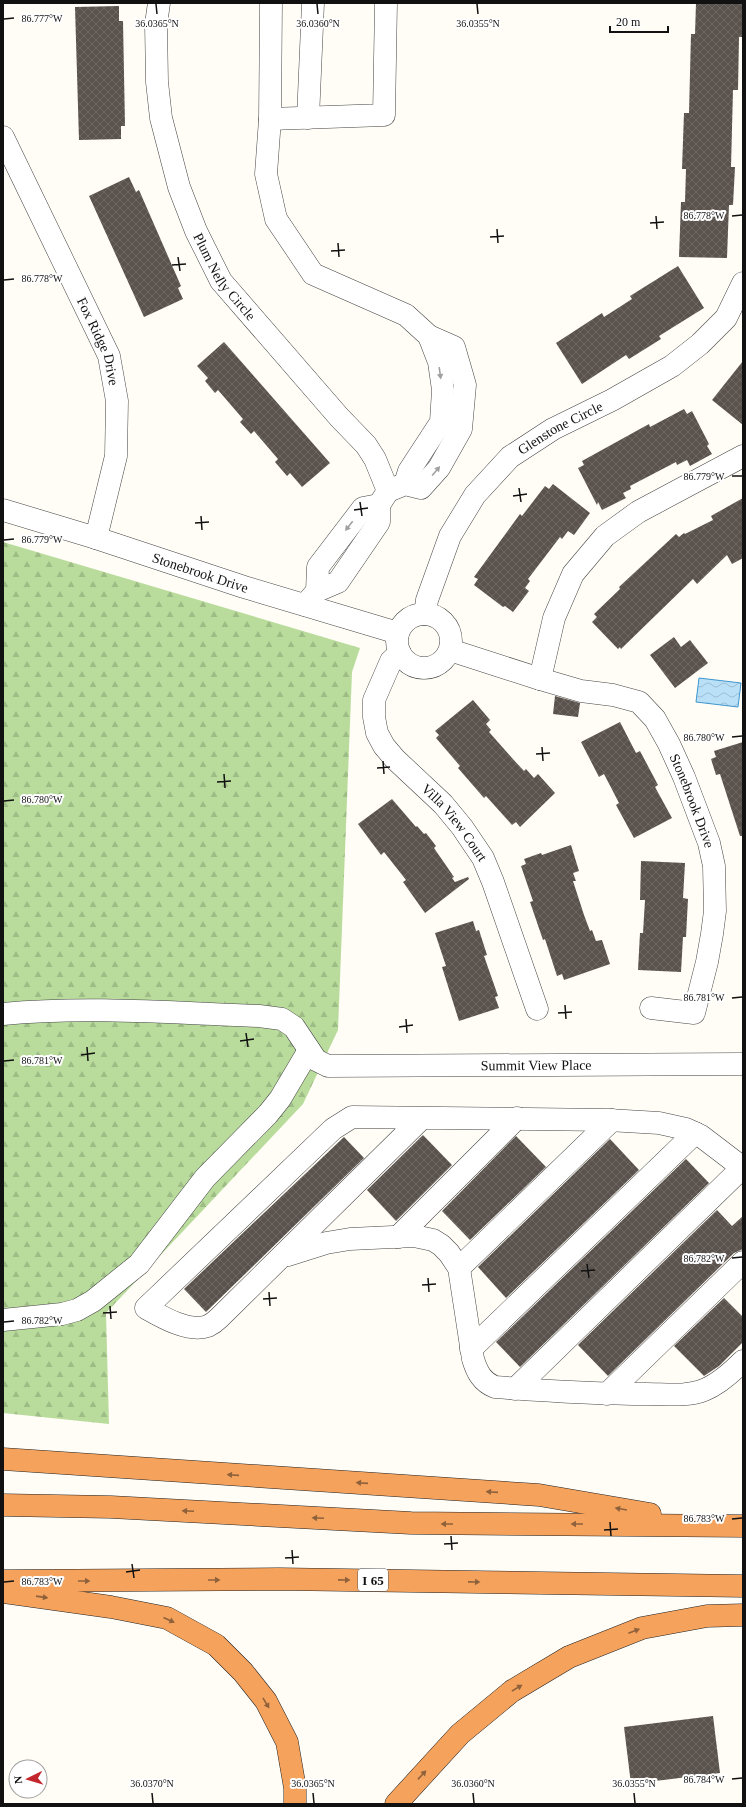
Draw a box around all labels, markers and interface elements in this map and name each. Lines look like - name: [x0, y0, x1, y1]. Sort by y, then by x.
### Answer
- scale bar: [610, 8, 668, 34]
- text: 86.777°W: [22, 13, 63, 24]
- text: 20 m: [616, 15, 641, 29]
- text: 36.0365°N: [135, 18, 179, 29]
- text: 36.0360°N: [296, 18, 340, 29]
- text: 36.0355°N: [456, 18, 500, 29]
- text: 86.778°W: [684, 210, 725, 221]
- street label: Plum Nelly Circle: [190, 231, 258, 323]
- text: 86.778°W: [22, 273, 63, 284]
- street label: Fox Ridge Drive: [74, 295, 121, 387]
- one-way arrow: [437, 367, 443, 379]
- street label: Glenstone Circle: [515, 399, 605, 458]
- one-way arrow: [431, 466, 440, 476]
- text: 86.779°W: [684, 471, 725, 482]
- one-way arrow: [345, 521, 354, 532]
- text: 86.779°W: [22, 534, 63, 545]
- street label: Stonebrook Drive: [150, 550, 250, 596]
- text: 86.780°W: [684, 732, 725, 743]
- street label: Stonebrook Drive: [666, 752, 717, 849]
- street label: Villa View Court: [418, 781, 490, 864]
- text: 86.780°W: [22, 794, 63, 805]
- text: 86.781°W: [684, 992, 725, 1003]
- text: 86.781°W: [22, 1055, 63, 1066]
- street label: Summit View Place: [481, 1058, 592, 1073]
- text: 86.782°W: [684, 1253, 725, 1264]
- text: 86.782°W: [22, 1315, 63, 1326]
- one-way arrow: [227, 1471, 239, 1478]
- one-way arrow: [356, 1480, 368, 1487]
- one-way arrow: [486, 1489, 498, 1496]
- one-way arrow: [615, 1506, 627, 1512]
- one-way arrow: [182, 1508, 194, 1515]
- text: 86.783°W: [684, 1513, 725, 1524]
- one-way arrow: [312, 1515, 324, 1522]
- one-way arrow: [441, 1520, 453, 1527]
- one-way arrow: [570, 1521, 583, 1527]
- road number: I 65: [358, 1569, 388, 1591]
- text: 86.783°W: [22, 1576, 63, 1587]
- one-way arrow: [78, 1577, 90, 1584]
- one-way arrow: [208, 1577, 221, 1583]
- one-way arrow: [338, 1577, 351, 1583]
- one-way arrow: [468, 1578, 480, 1585]
- one-way arrow: [36, 1594, 48, 1601]
- one-way arrow: [164, 1618, 176, 1624]
- one-way arrow: [629, 1628, 641, 1634]
- one-way arrow: [511, 1684, 523, 1691]
- one-way arrow: [262, 1698, 270, 1708]
- north arrow: [8, 1759, 48, 1799]
- one-way arrow: [417, 1770, 427, 1780]
- text: 86.784°W: [684, 1774, 725, 1785]
- text: N: [12, 1775, 24, 1784]
- text: 36.0370°N: [130, 1778, 174, 1789]
- text: 36.0365°N: [291, 1778, 335, 1789]
- text: 36.0360°N: [451, 1778, 495, 1789]
- text: 36.0355°N: [612, 1778, 656, 1789]

